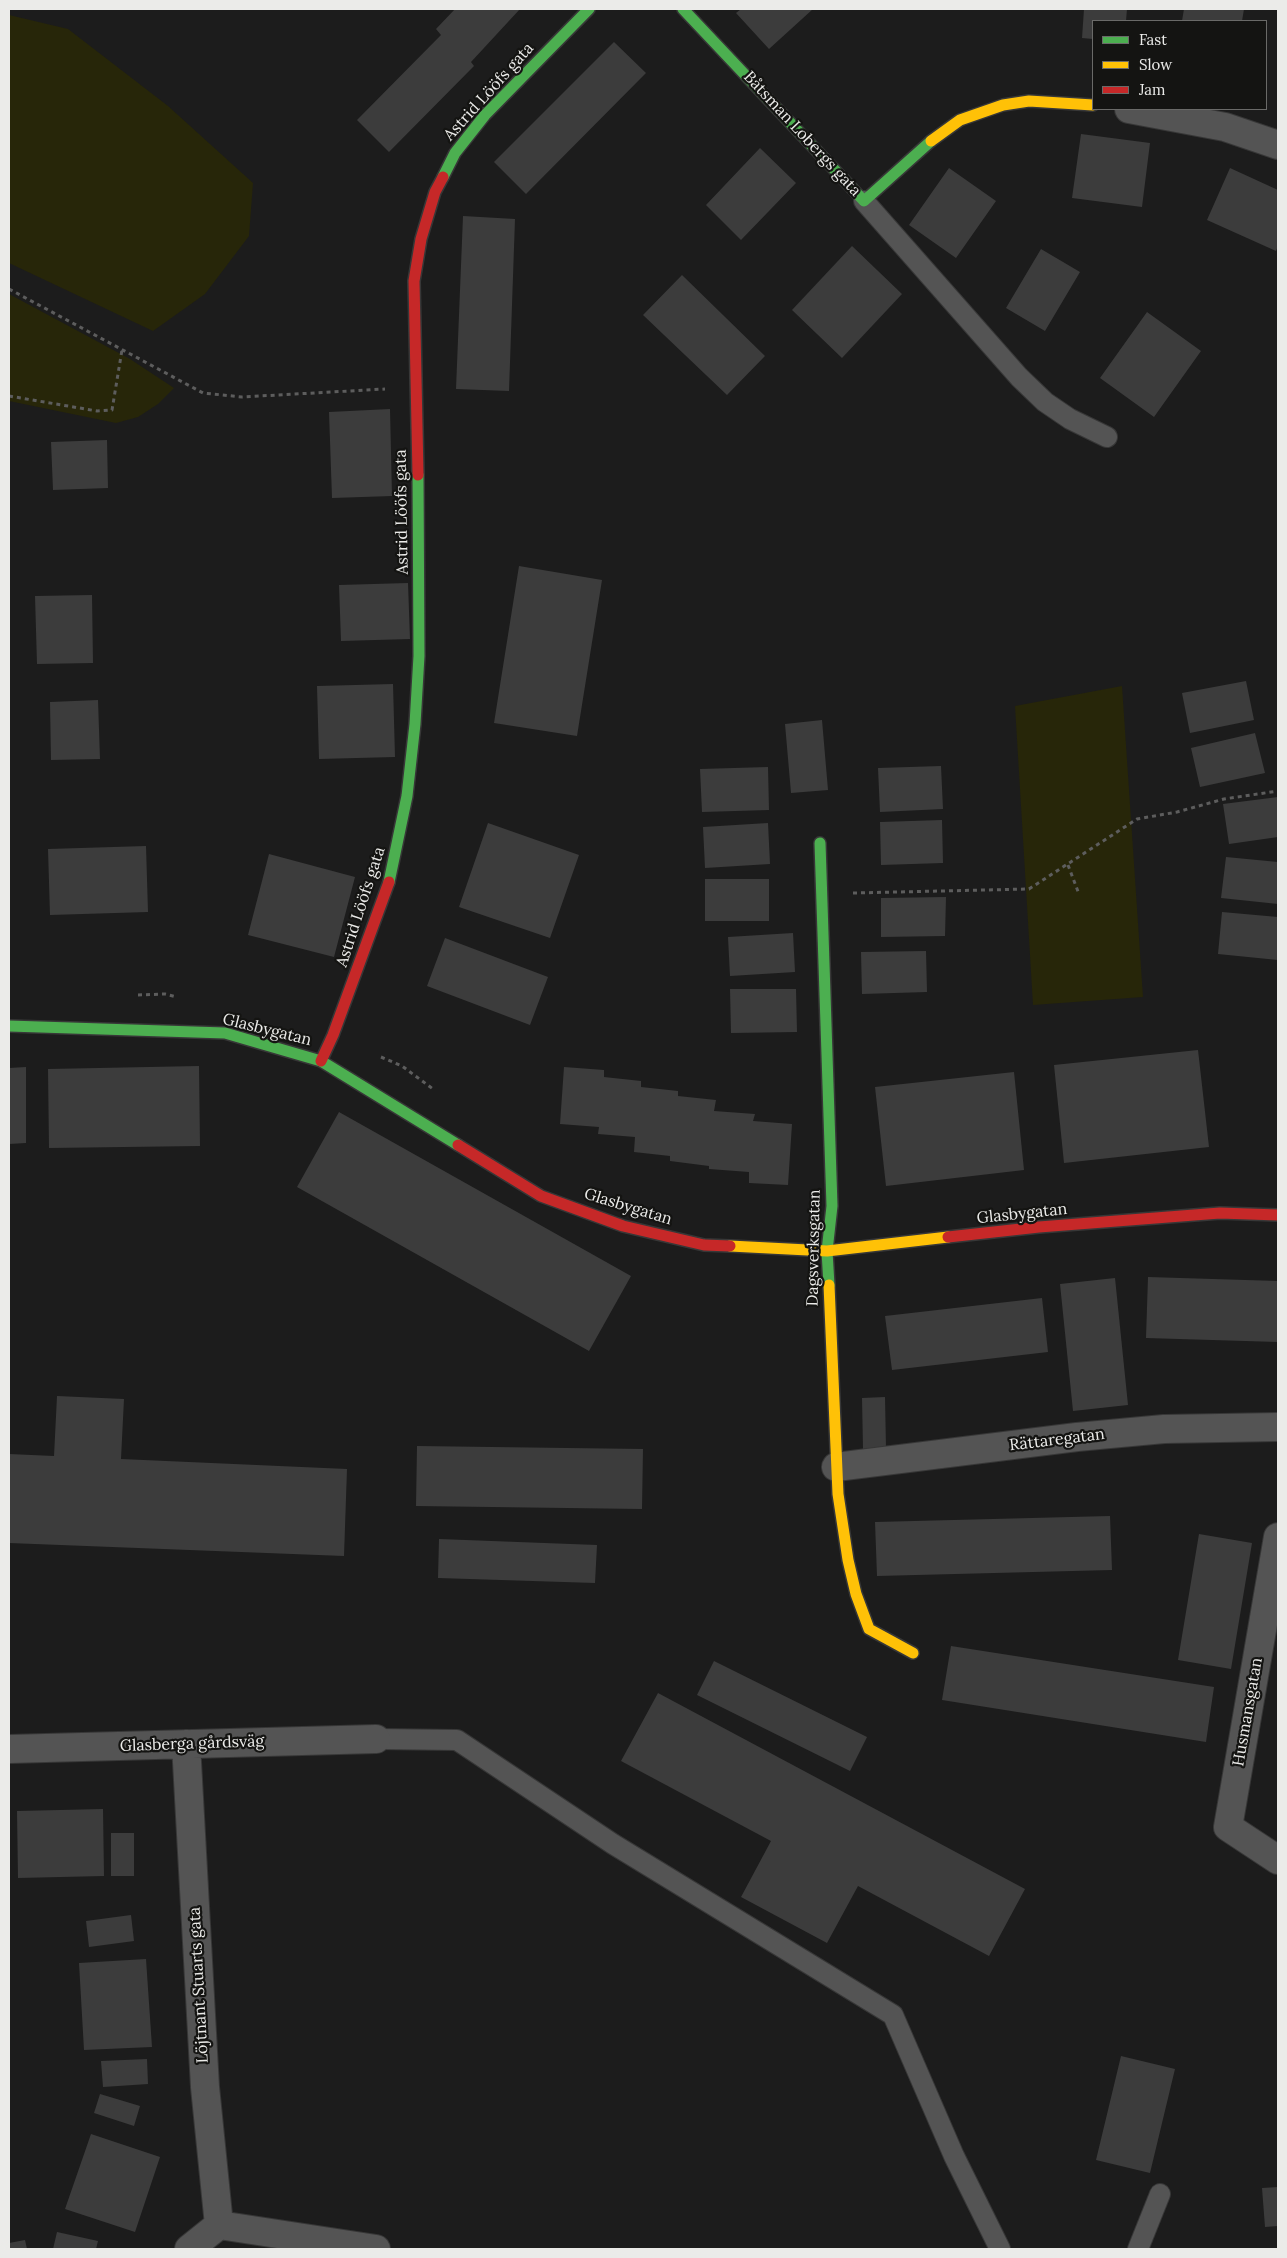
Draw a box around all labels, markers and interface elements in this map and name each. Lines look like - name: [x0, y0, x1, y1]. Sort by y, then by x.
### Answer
- legend: [1092, 20, 1267, 110]
- text: Fast: [1139, 30, 1167, 49]
- street label: Astrid Lööfs gata: [440, 39, 538, 145]
- text: Slow: [1139, 55, 1172, 74]
- street label: Båtsman Lobergs gata: [739, 68, 865, 200]
- text: Jam: [1139, 80, 1166, 99]
- street label: Astrid Lööfs gata: [391, 449, 413, 575]
- street label: Astrid Lööfs gata: [333, 845, 389, 969]
- street label: Glasbygatan: [221, 1010, 313, 1050]
- street label: Glasbygatan: [582, 1185, 674, 1229]
- street label: Dagsverksgatan: [803, 1189, 825, 1307]
- street label: Glasbygatan: [976, 1200, 1068, 1228]
- street label: Rättaregatan: [1008, 1425, 1106, 1455]
- street label: Husmansgatan: [1229, 1656, 1267, 1768]
- street label: Glasberga gårdsväg: [120, 1732, 264, 1756]
- street label: Löjtnant Stuarts gata: [185, 1906, 213, 2064]

